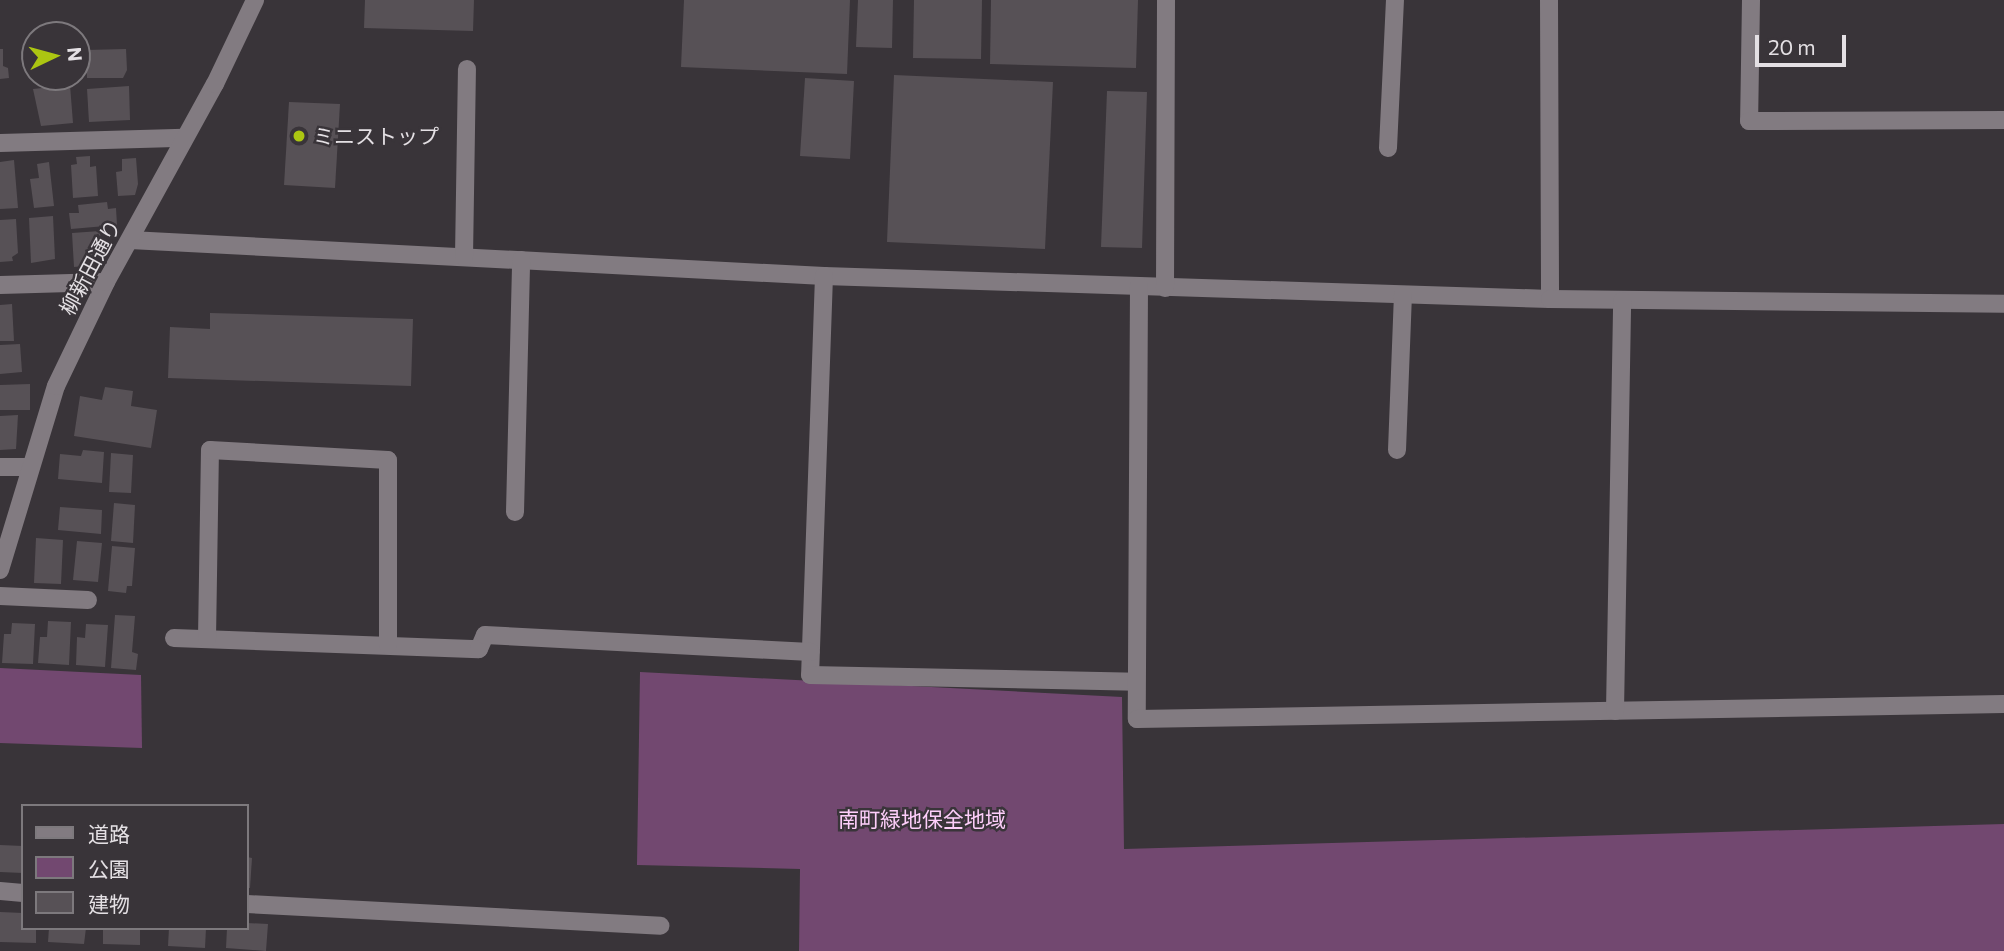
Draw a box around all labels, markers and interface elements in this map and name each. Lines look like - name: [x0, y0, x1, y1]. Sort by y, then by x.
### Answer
- north arrow: [21, 21, 91, 91]
- scale bar: [1759, 21, 1850, 65]
- text: 20 m: [1768, 34, 1816, 59]
- text: N: [63, 46, 88, 62]
- place label: ミニストップ: [313, 123, 439, 149]
- marker: ミニストップ: [291, 128, 307, 144]
- street label: 柳新田通り: [54, 215, 126, 319]
- legend: [21, 804, 248, 930]
- park label: 南町緑地保全地域: [838, 806, 1006, 832]
- text: 道路: [88, 821, 130, 846]
- text: 公園: [88, 856, 130, 881]
- text: 建物: [88, 891, 130, 916]

